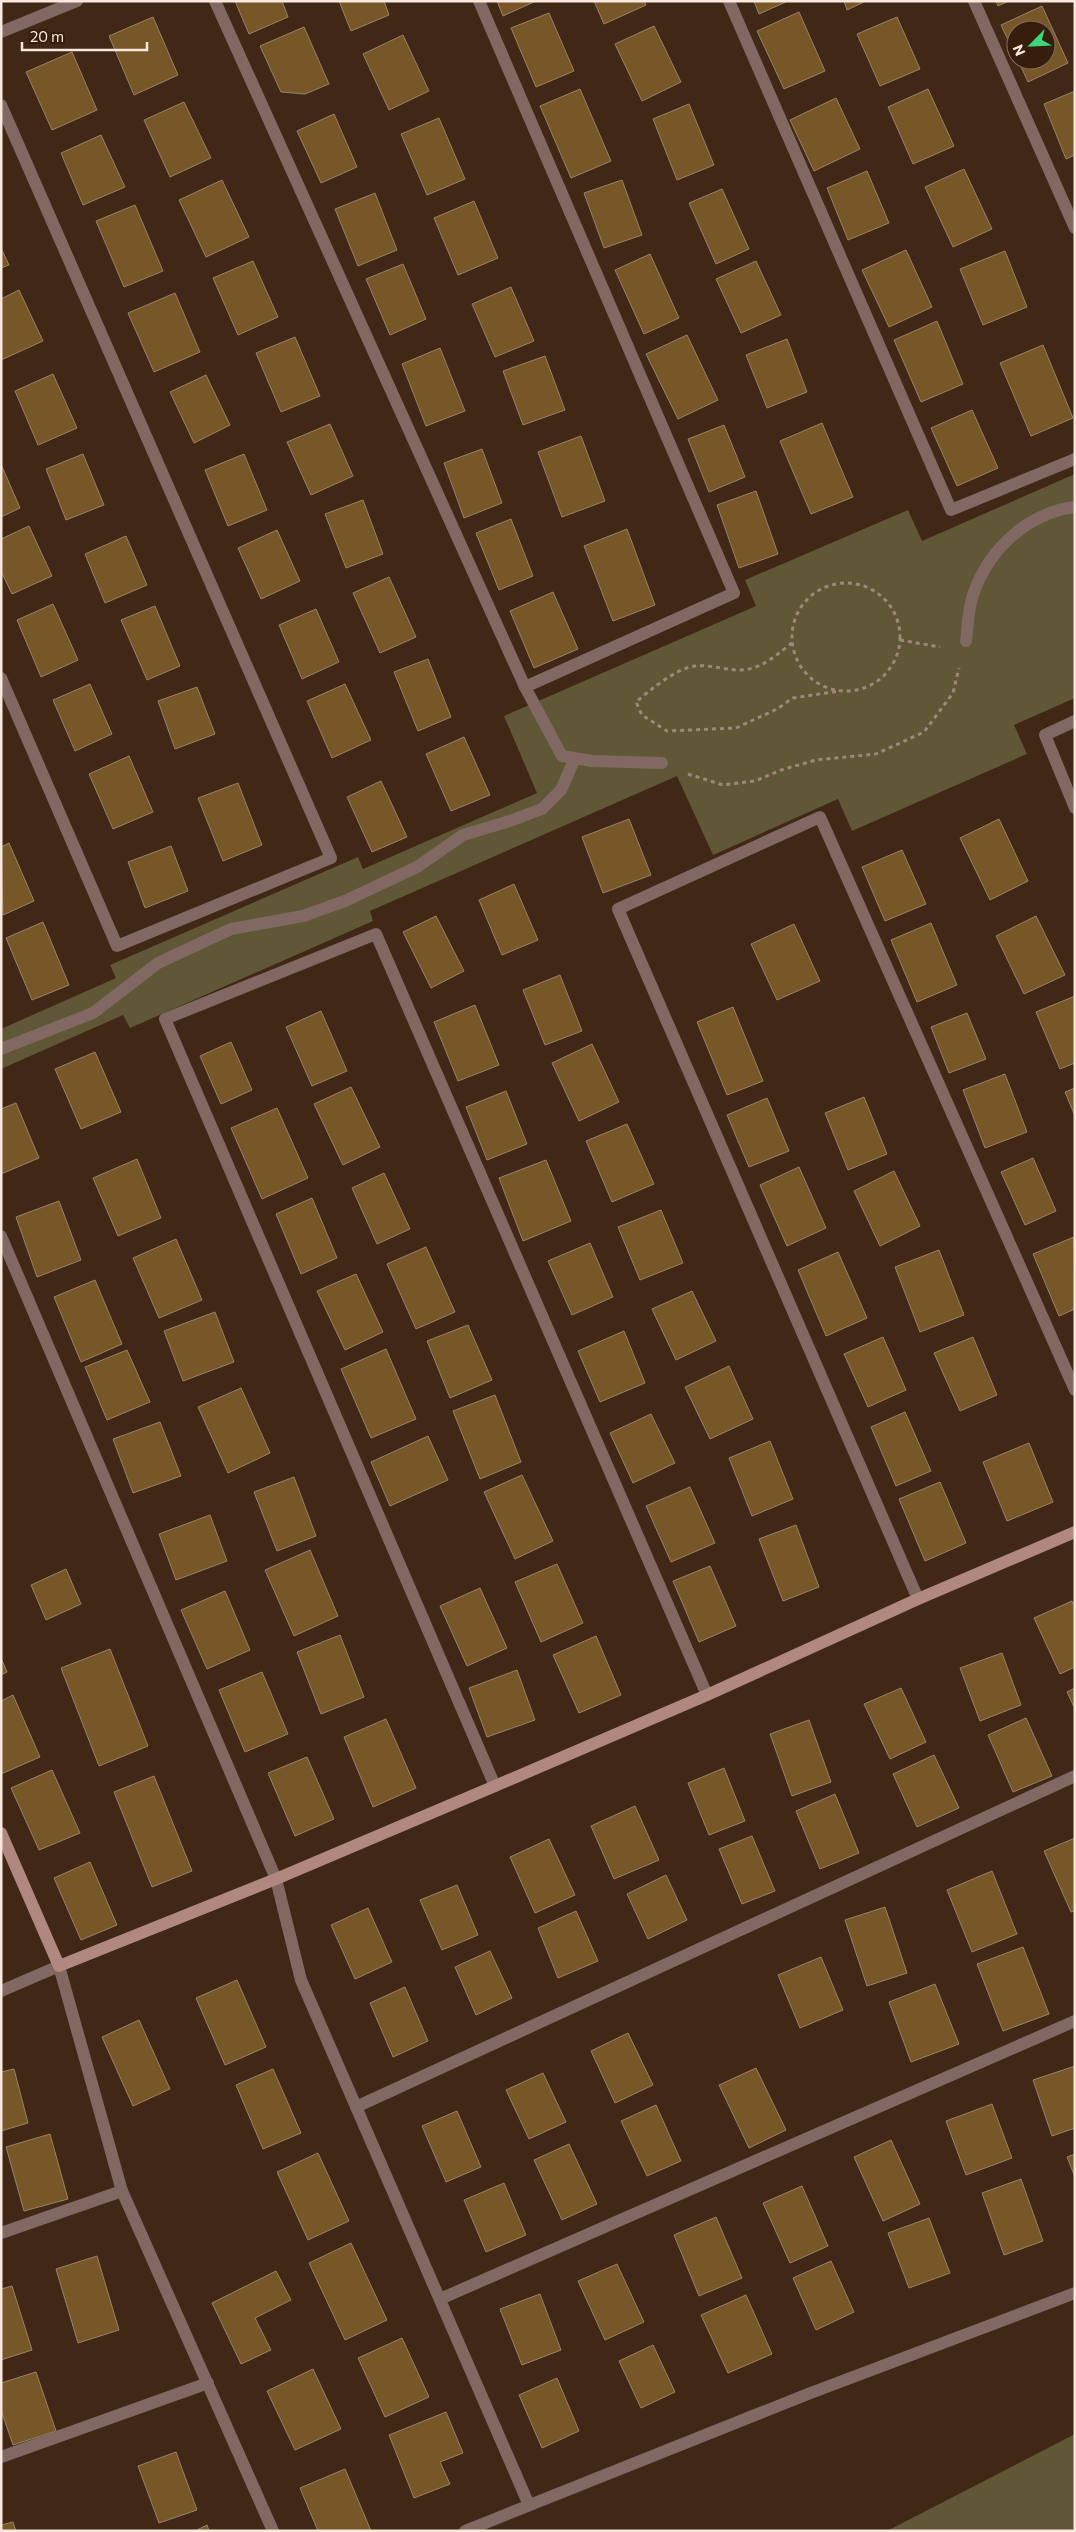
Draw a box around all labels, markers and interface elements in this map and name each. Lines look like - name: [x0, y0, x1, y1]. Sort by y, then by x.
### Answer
- scale bar: [22, 20, 148, 52]
- north arrow: [1006, 20, 1056, 70]
- text: 20 m: [30, 27, 64, 45]
- text: N: [1009, 42, 1029, 59]

